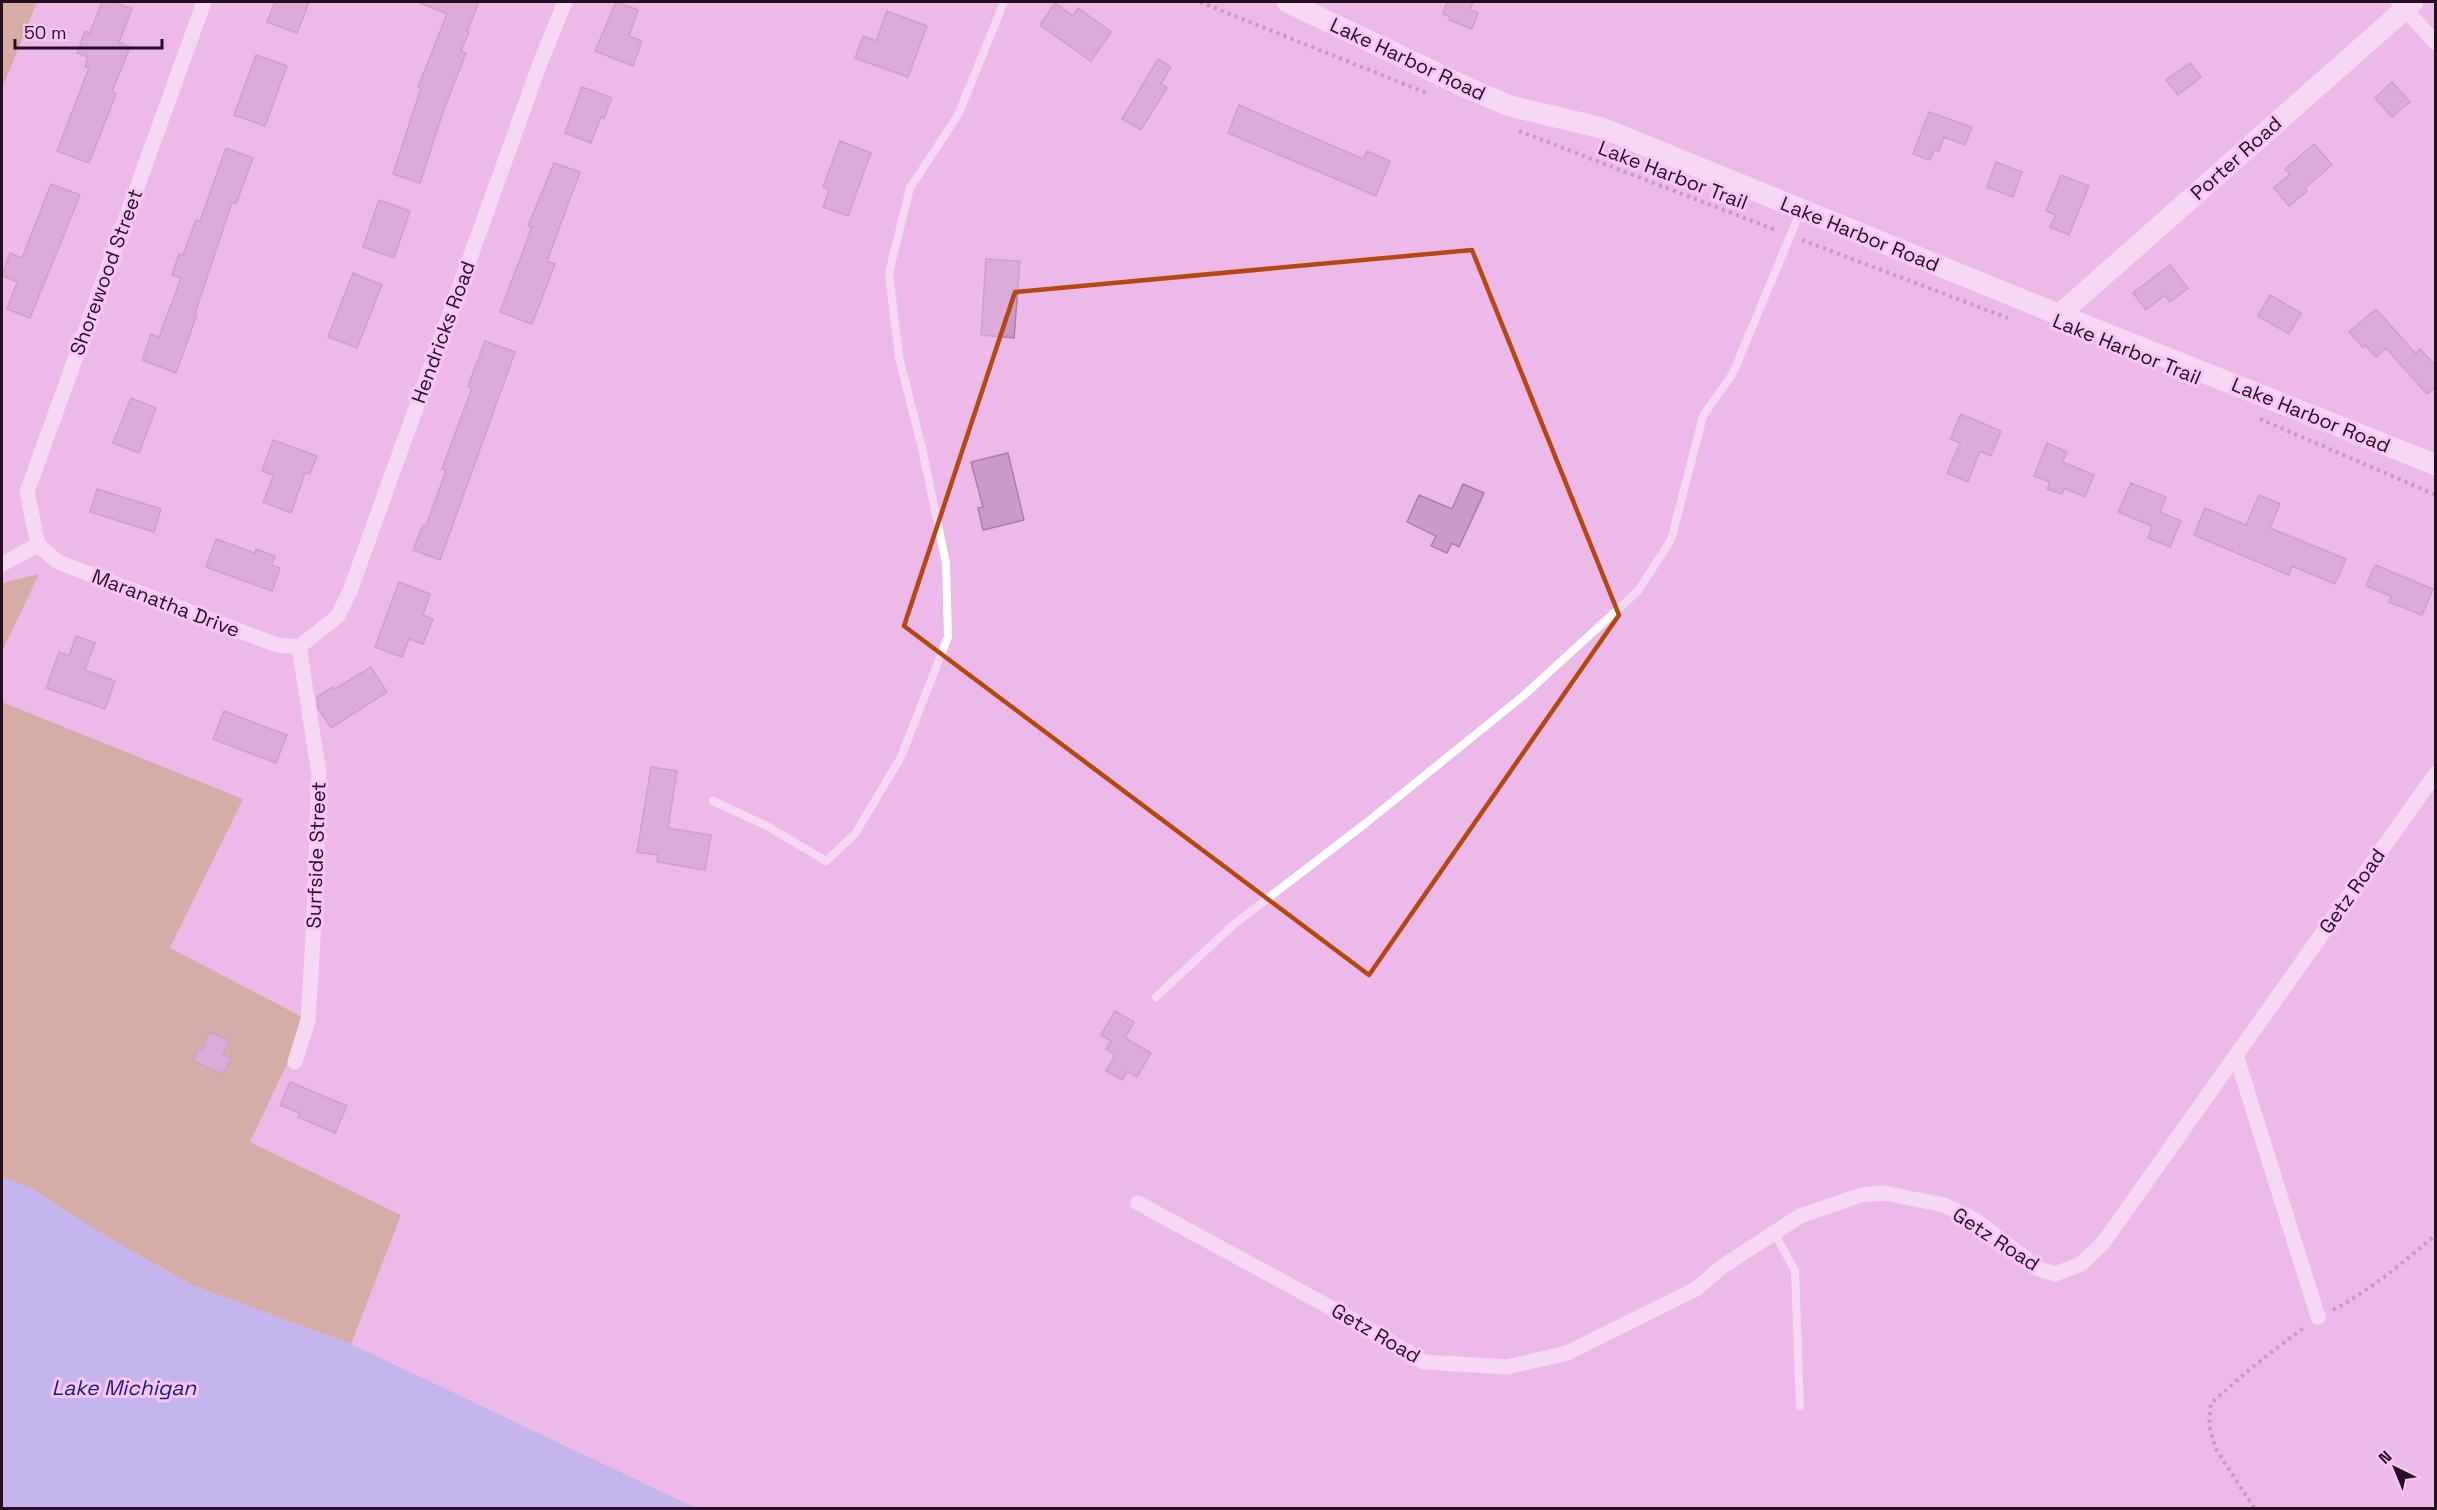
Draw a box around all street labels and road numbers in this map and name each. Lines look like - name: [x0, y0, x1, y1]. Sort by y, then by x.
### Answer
- street label: Lake Harbor Road: [1326, 12, 1490, 106]
- street label: Porter Road: [2185, 110, 2287, 206]
- street label: Lake Harbor Trail: [1595, 135, 1751, 215]
- street label: Shorewood Street: [64, 185, 148, 359]
- street label: Lake Harbor Road: [1777, 190, 1943, 278]
- street label: Hendricks Road: [405, 257, 481, 407]
- street label: Lake Harbor Trail: [2049, 307, 2205, 391]
- street label: Lake Harbor Road: [2228, 371, 2394, 459]
- street label: Maranatha Drive: [88, 563, 244, 643]
- street label: Surfside Street: [300, 781, 332, 929]
- street label: Getz Road: [2313, 843, 2391, 939]
- street label: Getz Road: [1948, 1201, 2044, 1277]
- street label: Getz Road: [1327, 1297, 1425, 1369]

